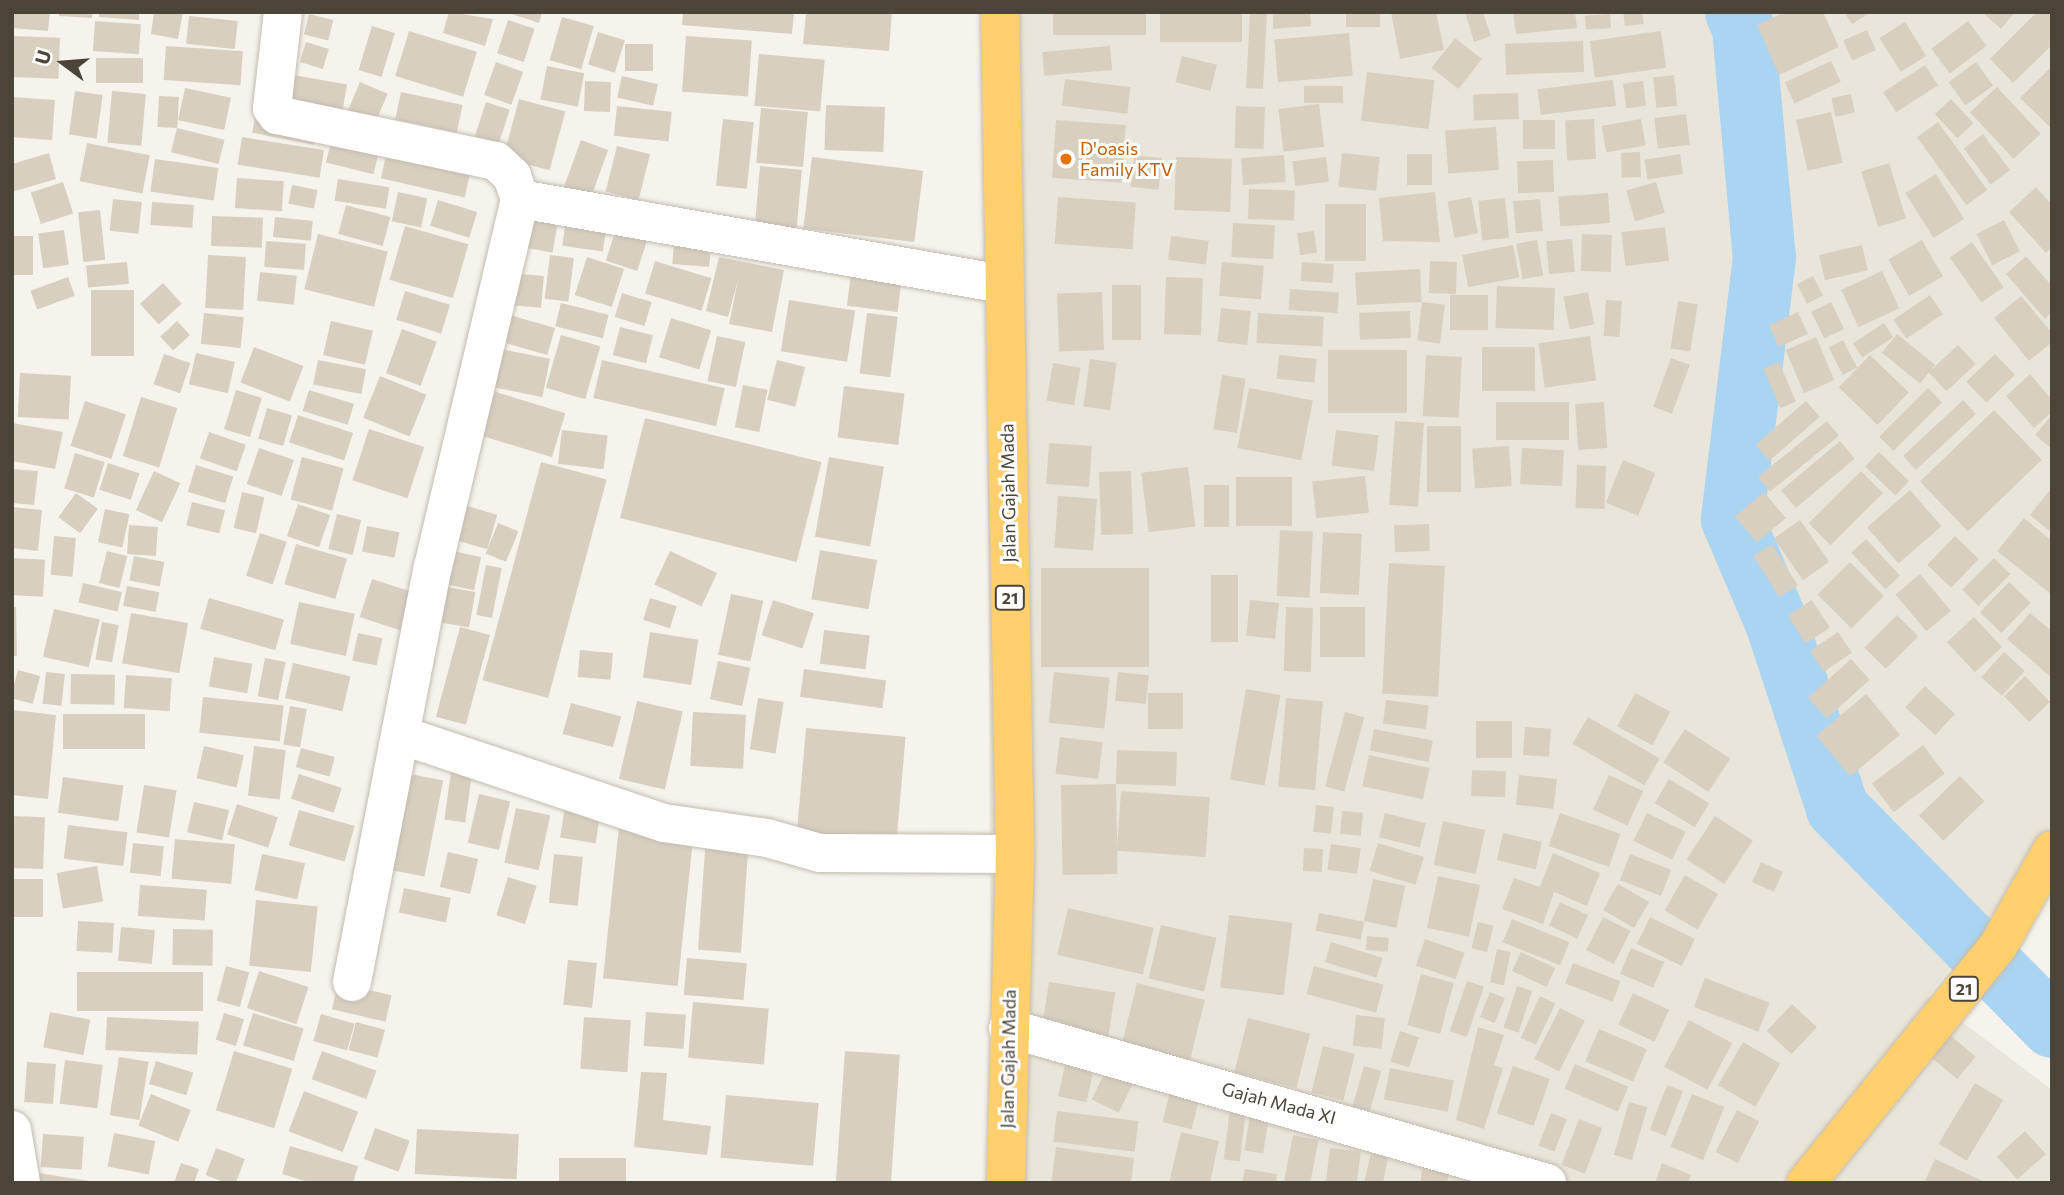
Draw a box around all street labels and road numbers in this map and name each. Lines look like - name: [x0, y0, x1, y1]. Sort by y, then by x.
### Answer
- street label: Jalan Gajah Mada: [996, 423, 1020, 563]
- road number: 21: [994, 586, 1026, 610]
- road number: 21: [1948, 976, 1980, 1001]
- street label: Jalan Gajah Mada: [996, 989, 1020, 1129]
- street label: Gajah Mada XI: [1220, 1077, 1338, 1129]

